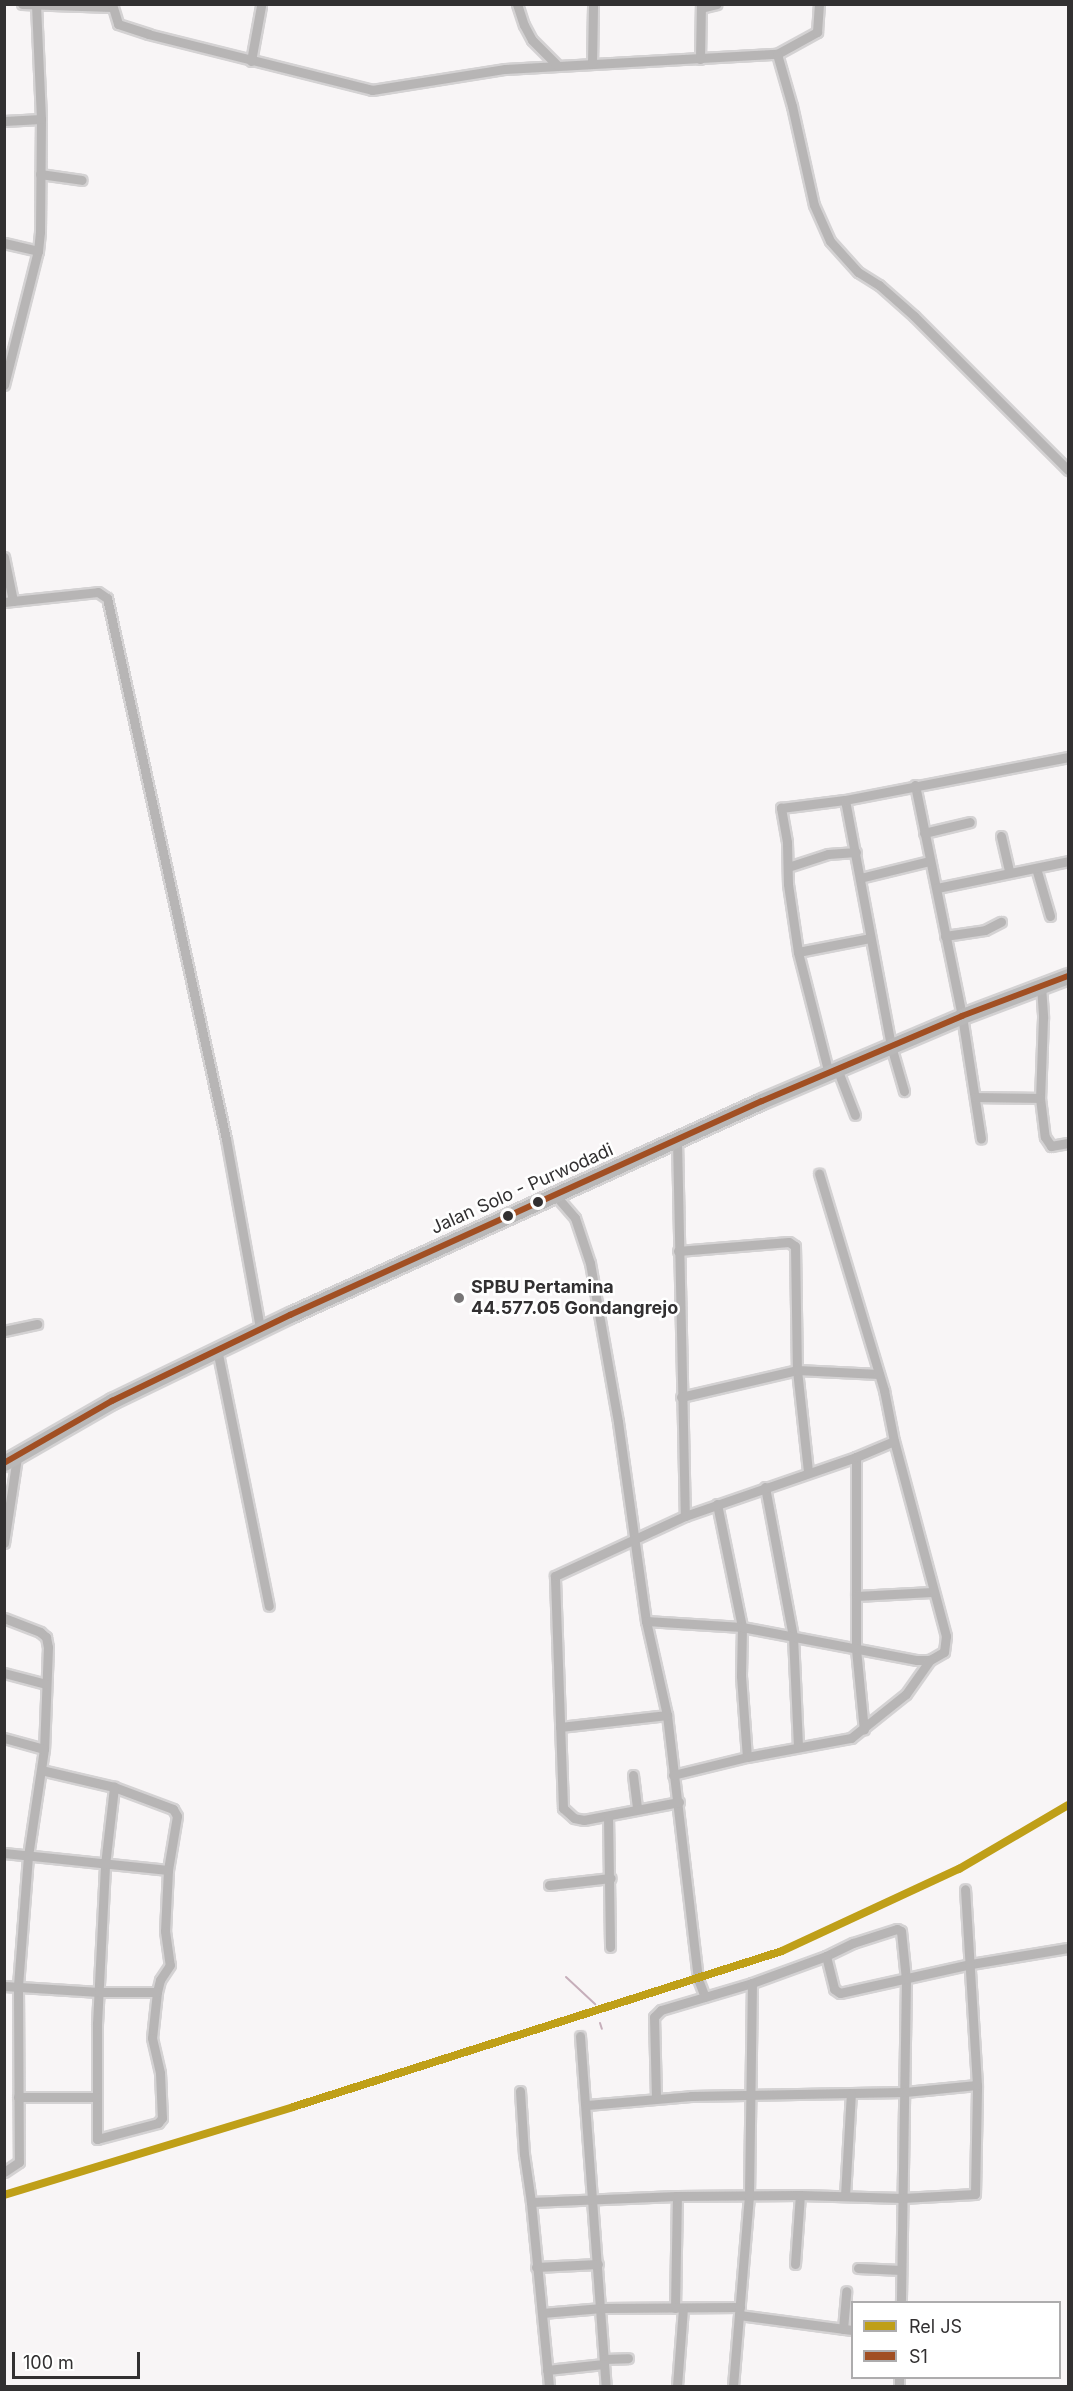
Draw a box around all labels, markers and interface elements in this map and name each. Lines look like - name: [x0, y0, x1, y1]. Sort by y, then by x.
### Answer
- street label: Jalan Solo - Purwodadi: [428, 1139, 616, 1239]
- unlabelled marker: [532, 1196, 544, 1208]
- unlabelled marker: [502, 1210, 514, 1222]
- place label: SPBU Pertamina 44.577.05 Gondangrejo: [471, 1277, 678, 1320]
- marker: SPBU Pertamina 44.577.05 Gondangrejo: [452, 1291, 466, 1305]
- legend: [851, 2301, 1061, 2379]
- text: Rel JS: [909, 2316, 962, 2337]
- scale bar: [15, 2340, 142, 2378]
- text: S1: [909, 2346, 928, 2367]
- text: 100 m: [23, 2352, 74, 2373]

